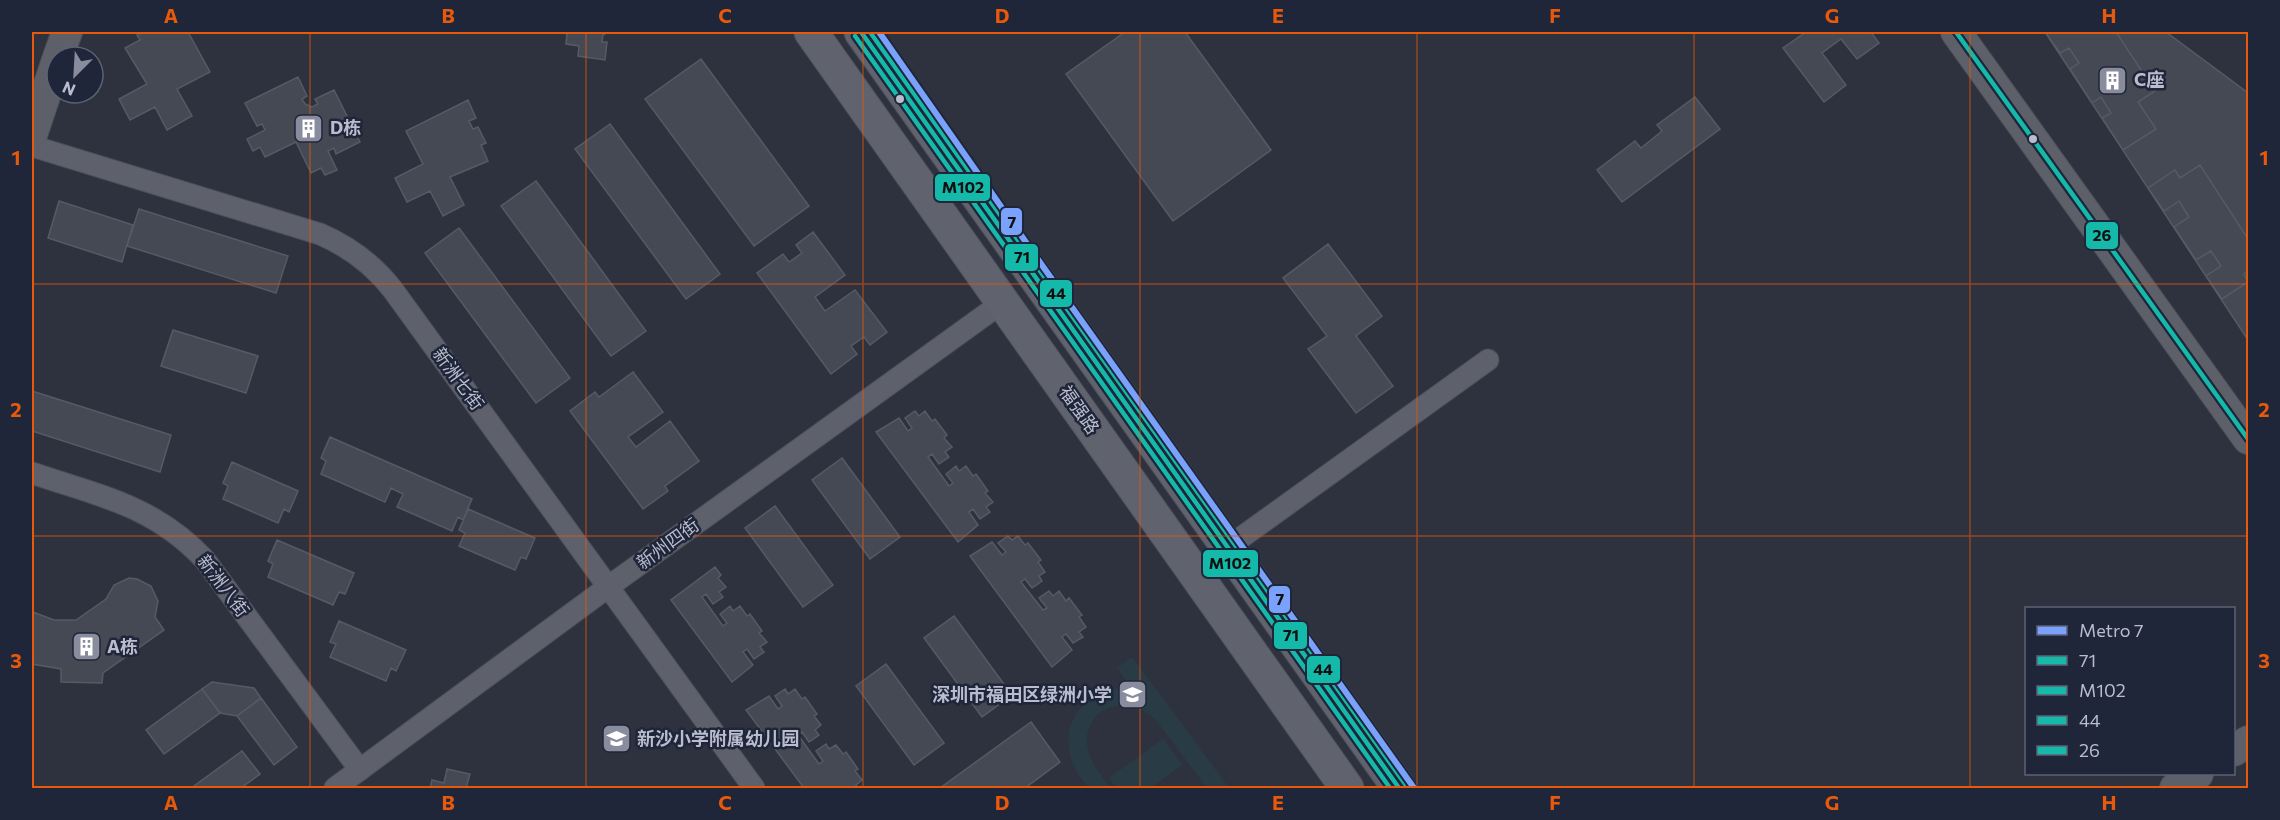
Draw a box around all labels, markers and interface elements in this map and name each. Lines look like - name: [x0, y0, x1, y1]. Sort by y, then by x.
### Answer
- text: A: [164, 3, 178, 27]
- text: B: [441, 3, 455, 27]
- text: C: [718, 3, 732, 27]
- text: D: [995, 3, 1009, 27]
- text: E: [1272, 3, 1284, 27]
- text: F: [1549, 3, 1561, 27]
- text: G: [1825, 3, 1839, 27]
- text: H: [2102, 3, 2117, 27]
- north arrow: [45, 45, 105, 105]
- building icon: C座: [2097, 64, 2129, 96]
- place label: C座: [2134, 68, 2164, 90]
- text: N: [59, 78, 78, 100]
- unlabelled marker: [894, 93, 906, 105]
- building icon: D栋: [293, 112, 325, 144]
- place label: D栋: [330, 116, 361, 138]
- unlabelled marker: [2027, 133, 2039, 145]
- text: 1: [11, 145, 21, 169]
- text: 1: [2259, 145, 2269, 169]
- line badge: M102: [934, 173, 991, 202]
- text: M102: [942, 177, 984, 196]
- line badge: 7: [1000, 207, 1023, 236]
- text: 7: [1008, 212, 1017, 231]
- line badge: 26: [2085, 221, 2119, 250]
- text: 26: [2093, 225, 2112, 244]
- line badge: 71: [1004, 243, 1039, 272]
- text: 71: [1014, 247, 1030, 266]
- line badge: 44: [1039, 279, 1073, 308]
- text: 44: [1046, 283, 1066, 302]
- street label: 新洲七街: [429, 343, 489, 414]
- street label: 福强路: [1055, 381, 1104, 438]
- text: 2: [10, 397, 22, 421]
- text: 2: [2258, 397, 2270, 421]
- street label: 新州四街: [632, 513, 703, 573]
- line badge: M102: [1202, 549, 1259, 578]
- street label: 新洲八街: [193, 550, 254, 621]
- text: M102: [1209, 553, 1251, 572]
- line badge: 7: [1268, 585, 1291, 614]
- text: 7: [1276, 589, 1285, 608]
- legend: [2025, 607, 2235, 775]
- text: Metro 7: [2079, 619, 2144, 641]
- line badge: 71: [1273, 621, 1308, 650]
- text: 71: [1283, 625, 1299, 644]
- building icon: A栋: [70, 631, 102, 663]
- place label: A栋: [107, 635, 138, 657]
- text: 3: [10, 648, 22, 672]
- text: 3: [2258, 648, 2270, 672]
- text: 71: [2079, 649, 2096, 671]
- line badge: 44: [1306, 655, 1341, 684]
- text: 44: [1313, 659, 1333, 678]
- school or university icon: 深圳市福田区绿洲小学: [1117, 679, 1149, 711]
- text: M102: [2079, 679, 2126, 701]
- place label: 深圳市福田区绿洲小学: [932, 683, 1112, 705]
- text: 44: [2079, 709, 2101, 731]
- school or university icon: 新沙小学附属幼儿园: [600, 723, 632, 755]
- place label: 新沙小学附属幼儿园: [637, 727, 799, 749]
- text: 26: [2079, 739, 2100, 761]
- text: A: [164, 790, 178, 814]
- text: B: [441, 790, 455, 814]
- text: C: [718, 790, 732, 814]
- text: D: [995, 790, 1009, 814]
- text: E: [1272, 790, 1284, 814]
- text: F: [1549, 790, 1561, 814]
- text: G: [1825, 790, 1839, 814]
- text: H: [2102, 790, 2117, 814]

